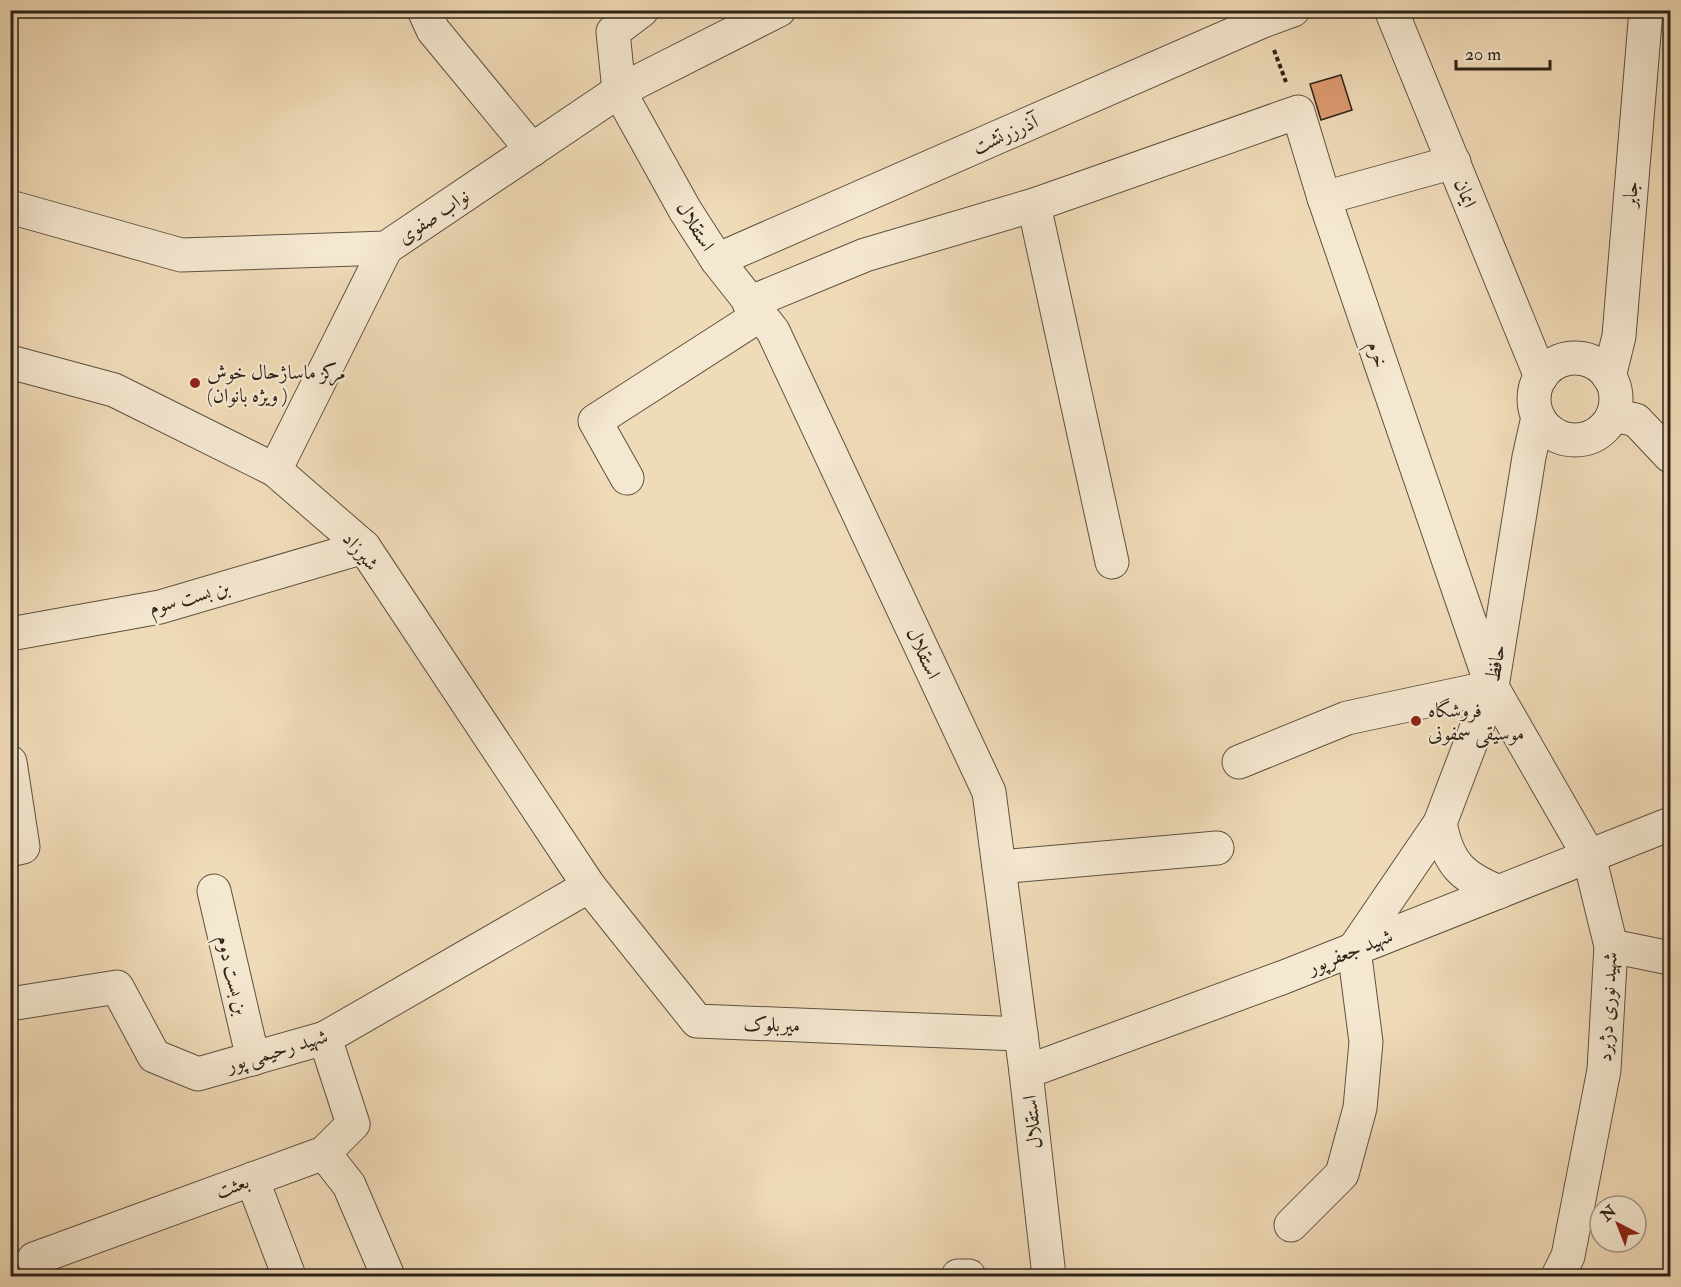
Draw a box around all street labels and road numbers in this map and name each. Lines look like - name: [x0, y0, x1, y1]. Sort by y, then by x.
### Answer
- street label: آذرزرتشت: [969, 108, 1044, 160]
- street label: ایمان: [1448, 175, 1483, 211]
- street label: جابر: [1617, 180, 1644, 210]
- street label: نواب صفوی: [393, 183, 474, 250]
- street label: استقلال: [671, 197, 720, 256]
- street label: خرم: [1357, 338, 1394, 372]
- street label: شیرزاد: [337, 527, 384, 576]
- street label: بن بست سوم: [146, 575, 234, 625]
- street label: استقلال: [901, 623, 946, 683]
- street label: حافظ: [1480, 642, 1511, 684]
- street label: شهید جعفرپور: [1302, 923, 1397, 982]
- street label: بن بست دوم: [206, 933, 254, 1019]
- street label: شهید نوری دژبرد: [1592, 951, 1623, 1063]
- street label: میربلوک: [743, 1011, 801, 1038]
- street label: شهید رحیمی پور: [222, 1023, 331, 1080]
- street label: استقلال: [1017, 1094, 1048, 1150]
- street label: بعثت: [212, 1169, 252, 1204]

